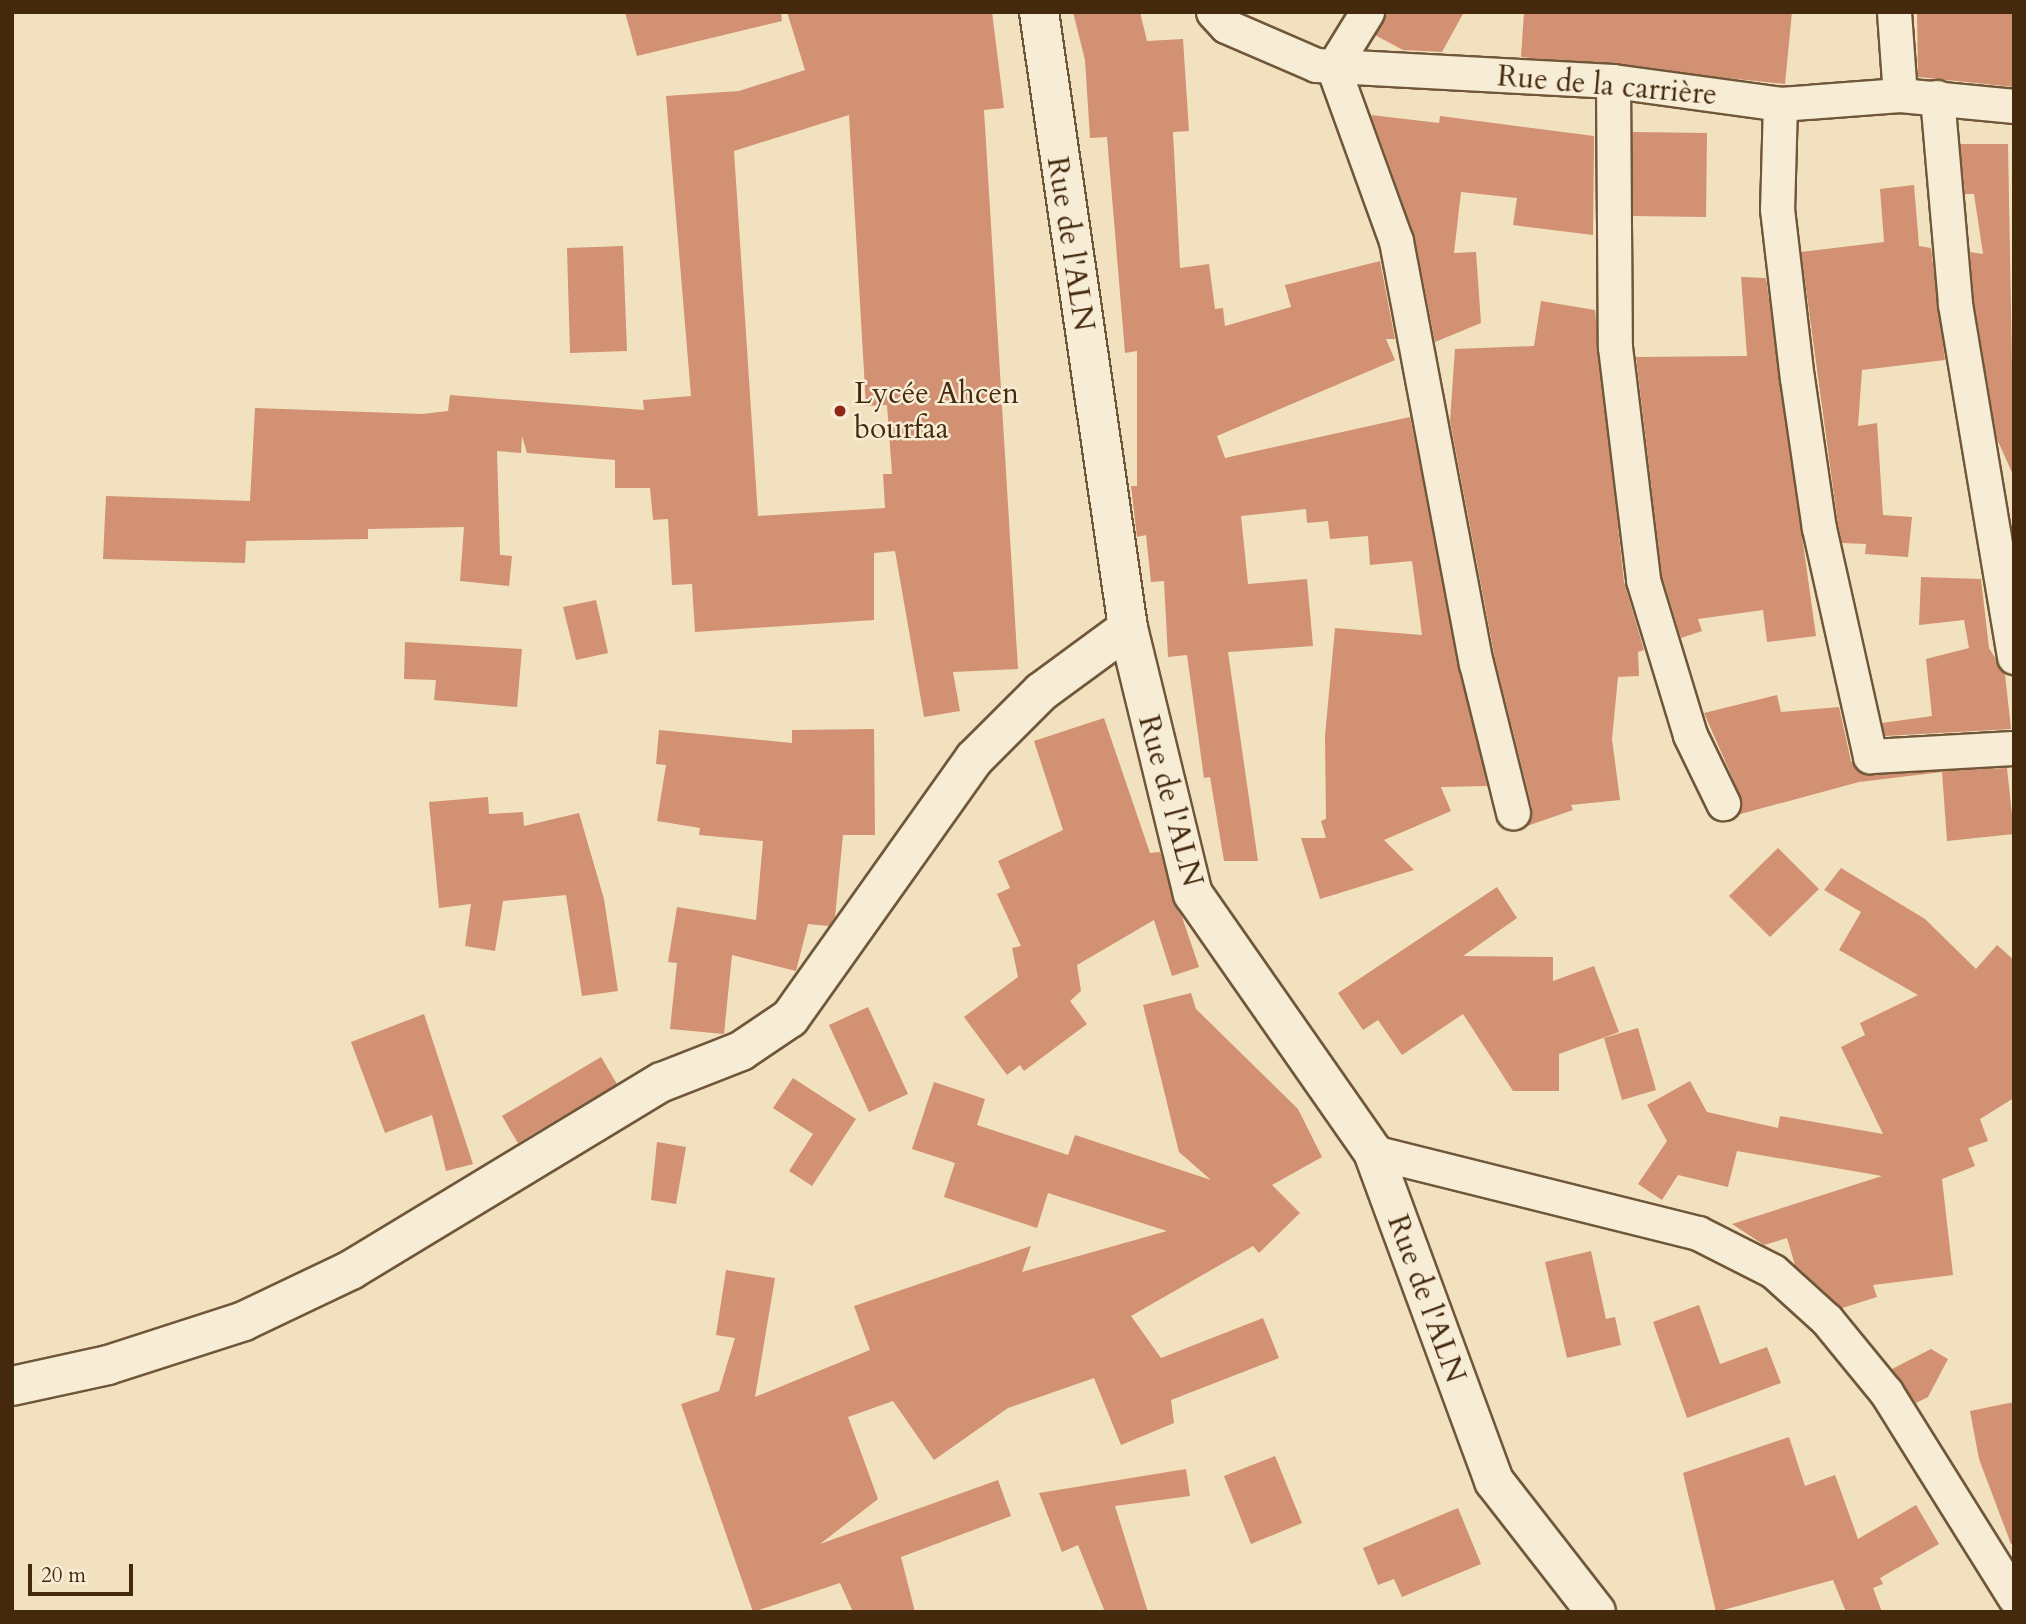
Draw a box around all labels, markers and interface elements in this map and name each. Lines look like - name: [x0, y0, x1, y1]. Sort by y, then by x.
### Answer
- street label: Rue de la carrière: [1496, 58, 1718, 114]
- street label: Rue de l'ALN: [1038, 154, 1102, 334]
- place label: Lycée Ahcen bourfaa: [854, 376, 1019, 446]
- marker: Lycée Ahcen bourfaa: [832, 403, 848, 419]
- street label: Rue de l'ALN: [1130, 711, 1210, 891]
- street label: Rue de l'ALN: [1379, 1210, 1473, 1388]
- scale bar: [32, 1550, 136, 1594]
- text: 20 m: [41, 1561, 86, 1590]

